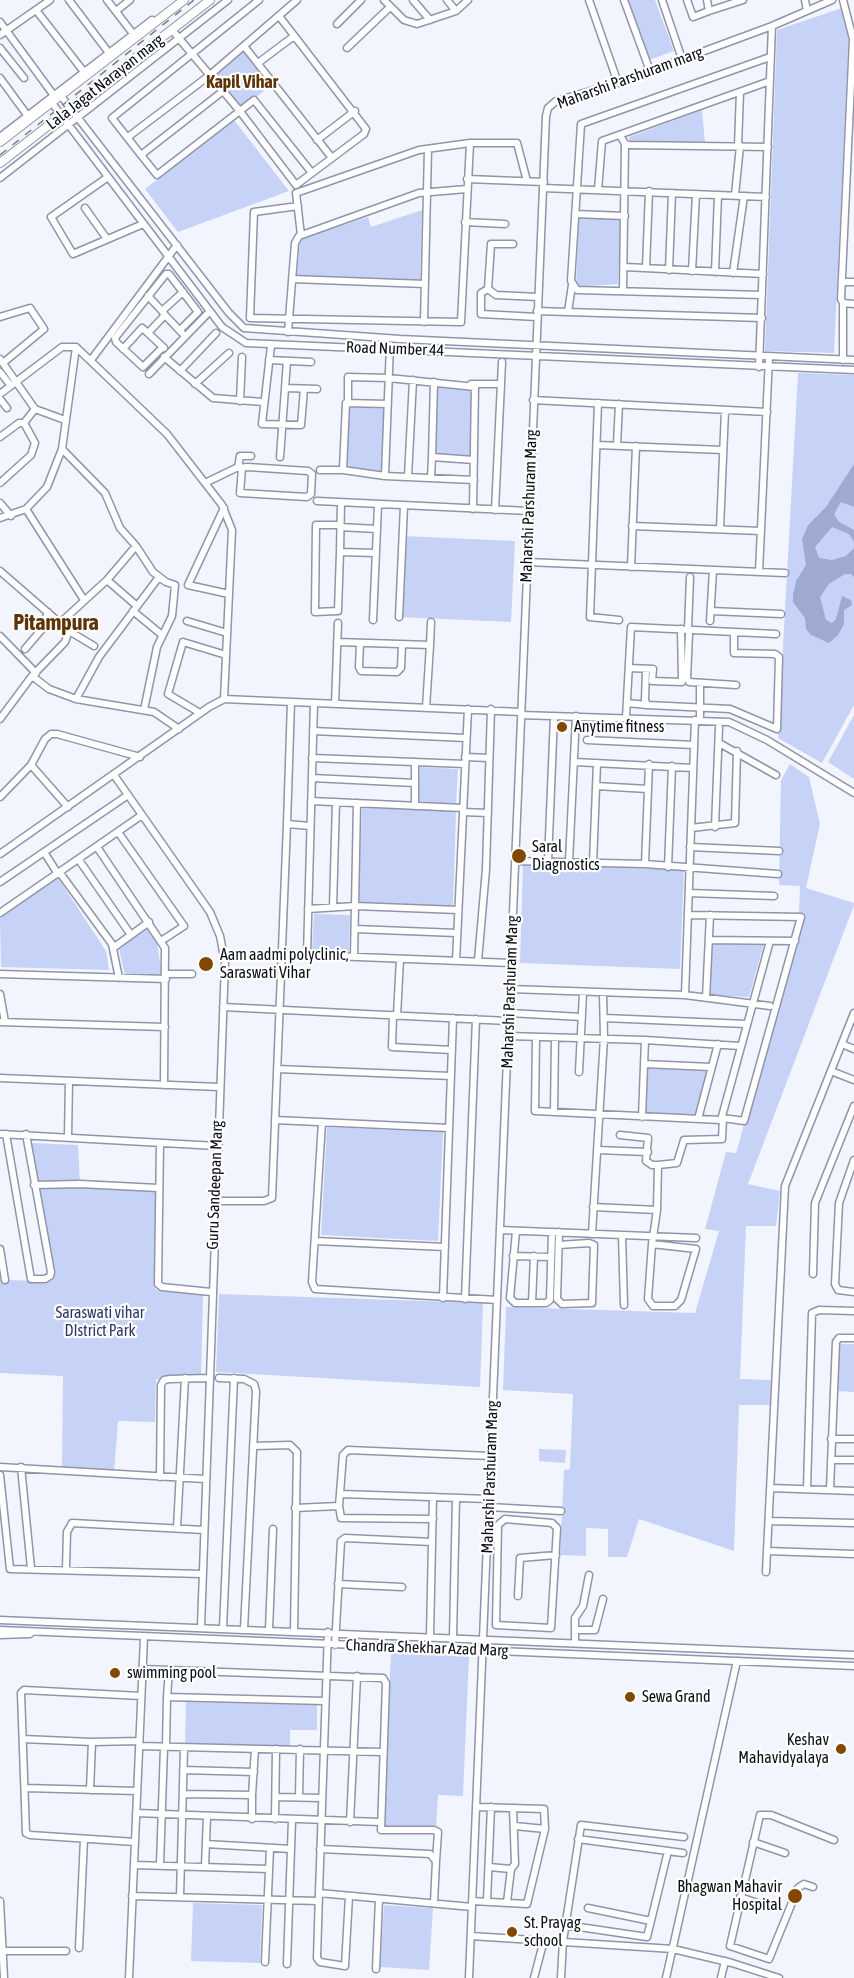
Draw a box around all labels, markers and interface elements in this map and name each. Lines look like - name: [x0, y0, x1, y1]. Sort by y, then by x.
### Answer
- street label: Lala Jagat Narayan marg: [43, 30, 167, 134]
- street label: Maharshi Parshuram marg: [554, 43, 706, 113]
- district label: Kapil Vihar: [206, 71, 278, 93]
- street label: Road Number 44: [346, 338, 444, 360]
- street label: Maharshi Parshuram Marg: [517, 429, 541, 583]
- district label: Pitampura: [13, 610, 99, 636]
- place label: Anytime fitness: [574, 717, 664, 737]
- marker: Anytime fitness: [555, 720, 569, 734]
- place label: Saral Diagnostics: [532, 837, 600, 875]
- marker: Saral Diagnostics: [510, 847, 528, 865]
- street label: Maharshi Parshuram Marg: [498, 915, 522, 1069]
- place label: Aam aadmi polyclinic, Saraswati Vihar: [220, 945, 349, 983]
- marker: Aam aadmi polyclinic, Saraswati Vihar: [197, 955, 215, 973]
- street label: Guru Sandeepan Marg: [203, 1120, 227, 1250]
- park label: Saraswati vihar DIstrict Park: [55, 1303, 145, 1341]
- street label: Maharshi Parshuram Marg: [478, 1400, 502, 1554]
- street label: Chandra Shekhar Azad Marg: [345, 1636, 509, 1660]
- place label: swimming pool: [127, 1663, 216, 1683]
- marker: swimming pool: [108, 1666, 122, 1680]
- place label: Sewa Grand: [642, 1687, 711, 1707]
- marker: Sewa Grand: [623, 1690, 637, 1704]
- place label: Keshav Mahavidyalaya: [738, 1730, 829, 1768]
- marker: Keshav Mahavidyalaya: [834, 1742, 848, 1756]
- place label: Bhagwan Mahavir Hospital: [677, 1877, 782, 1915]
- marker: Bhagwan Mahavir Hospital: [786, 1887, 804, 1905]
- place label: St. Prayag school: [524, 1913, 581, 1951]
- marker: St. Prayag school: [505, 1925, 519, 1939]

